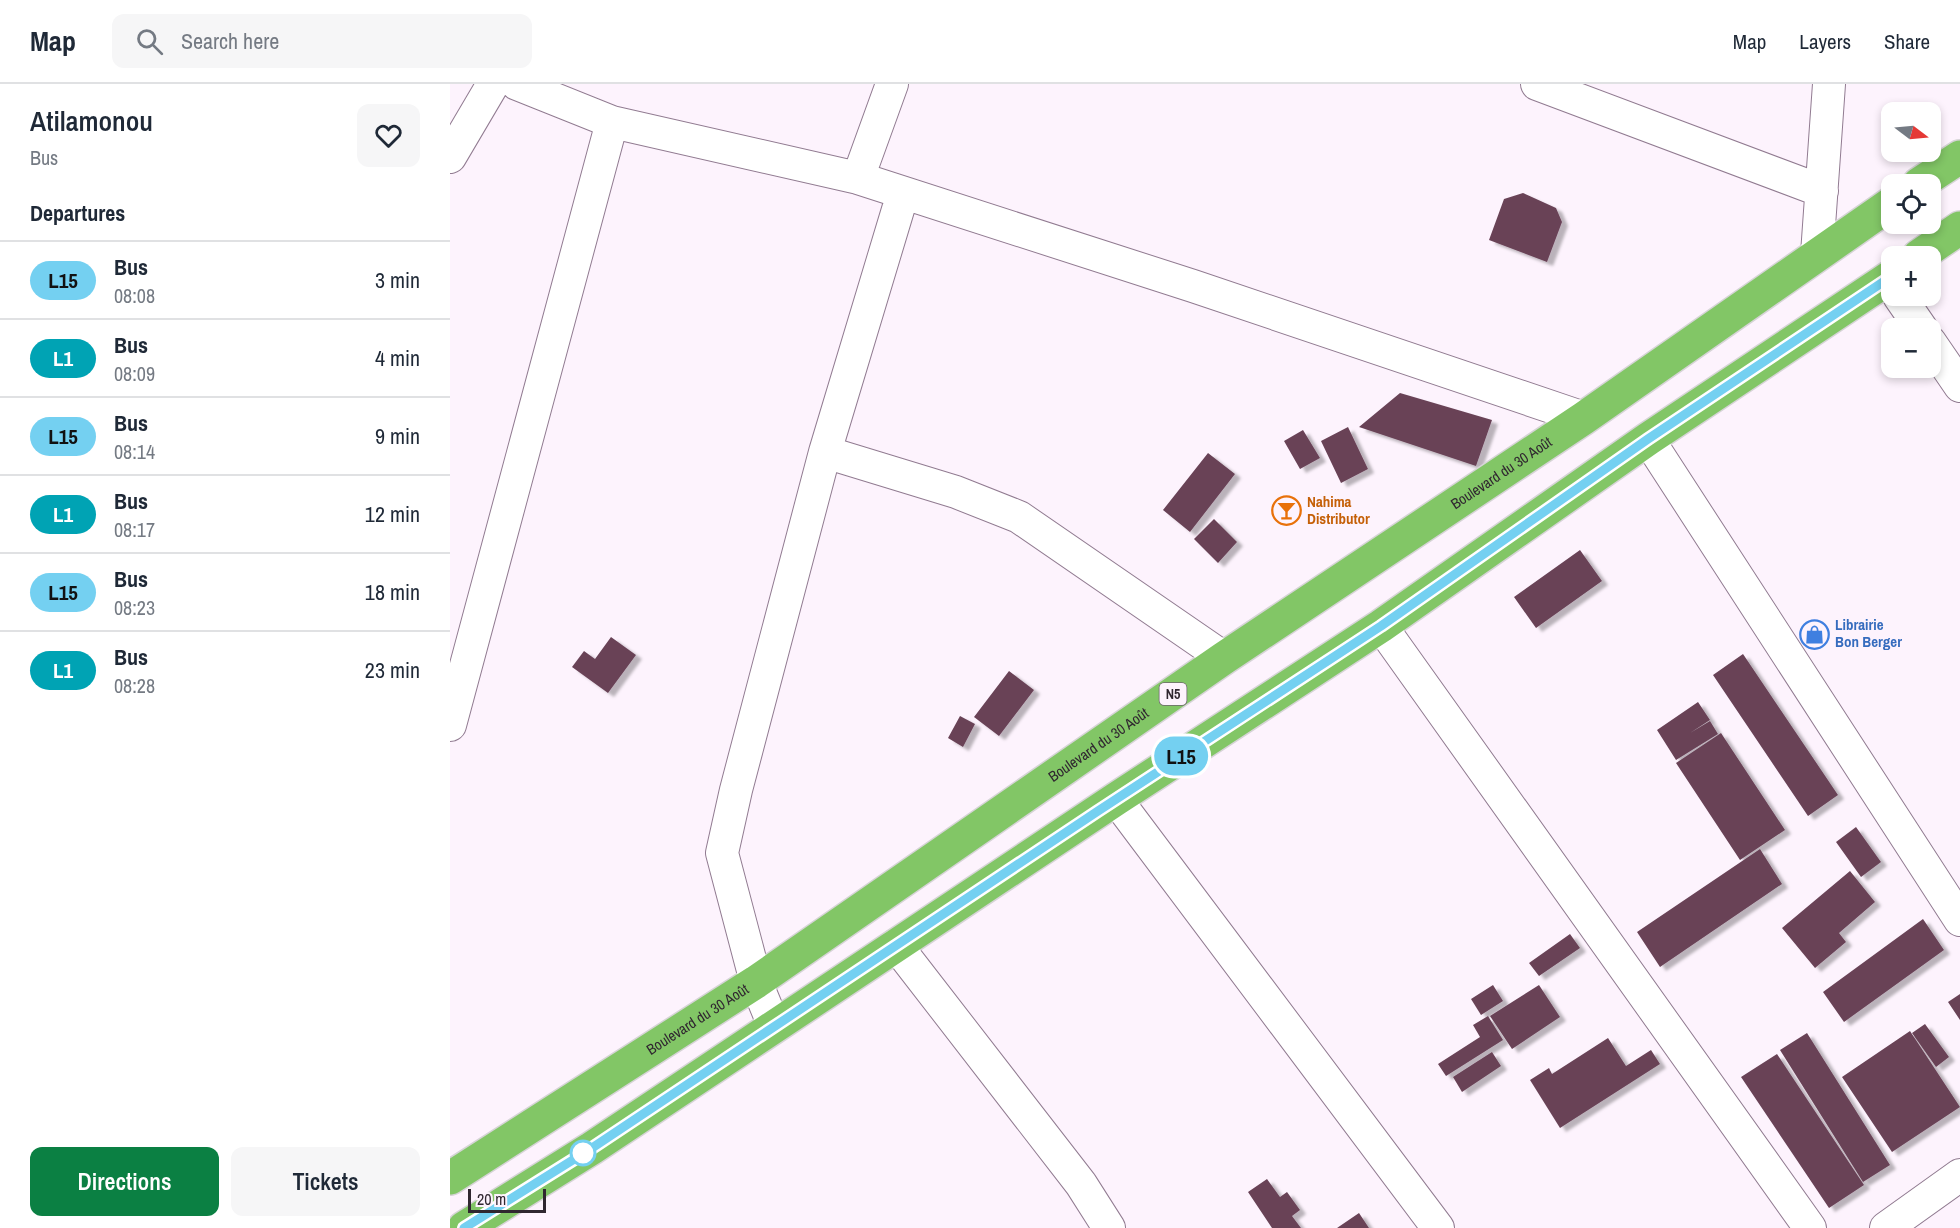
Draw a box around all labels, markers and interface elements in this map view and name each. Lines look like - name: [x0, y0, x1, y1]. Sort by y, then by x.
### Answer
- search box: [112, 14, 532, 68]
- text: Map: [30, 22, 76, 60]
- icon: search: [133, 25, 166, 58]
- text: Search here: [181, 26, 279, 56]
- text: Map: [1733, 27, 1766, 56]
- text: Layers: [1799, 27, 1851, 56]
- text: Share: [1884, 27, 1930, 56]
- text: Atilamonou: [30, 102, 153, 140]
- north arrow: [1881, 102, 1941, 162]
- map controls: [1881, 102, 1941, 378]
- button: heart: [357, 104, 420, 167]
- text: Bus: [30, 144, 58, 171]
- button: locate: [1881, 174, 1941, 234]
- text: Departures: [30, 198, 125, 228]
- button: +: [1881, 246, 1941, 306]
- text: Bus: [114, 252, 148, 282]
- text: 3 min: [375, 265, 420, 295]
- text: L15: [48, 266, 78, 295]
- text: 08:08: [114, 282, 155, 309]
- button: −: [1881, 318, 1941, 378]
- text: Bus: [114, 330, 148, 360]
- text: 4 min: [375, 343, 420, 373]
- text: L1: [53, 344, 73, 373]
- text: 08:09: [114, 360, 155, 387]
- text: Bus: [114, 408, 148, 438]
- text: 9 min: [375, 421, 420, 451]
- text: L15: [48, 422, 78, 451]
- street label: Boulevard du 30 Août: [1446, 431, 1556, 514]
- text: 08:14: [114, 438, 155, 465]
- text: Bus: [114, 486, 148, 516]
- place label: Nahima Distributor: [1307, 491, 1370, 529]
- bar icon: Nahima Distributor: [1270, 495, 1302, 527]
- text: 12 min: [365, 499, 420, 529]
- text: L1: [53, 500, 73, 529]
- text: 08:17: [114, 516, 155, 543]
- text: Bus: [114, 564, 148, 594]
- text: 18 min: [365, 577, 420, 607]
- text: L15: [48, 578, 78, 607]
- text: 08:23: [114, 594, 155, 621]
- place label: Librairie Bon Berger: [1835, 614, 1902, 652]
- shop icon: Librairie Bon Berger: [1798, 618, 1830, 650]
- text: Bus: [114, 642, 148, 672]
- text: 23 min: [365, 655, 420, 685]
- text: L1: [53, 656, 73, 685]
- text: 08:28: [114, 672, 155, 699]
- road number: N5: [1160, 683, 1186, 705]
- street label: Boulevard du 30 Août: [1044, 702, 1153, 787]
- line badge: L15: [1146, 736, 1215, 776]
- text: L15: [1166, 742, 1196, 771]
- street label: Boulevard du 30 Août: [642, 978, 753, 1060]
- unlabelled marker: [570, 1140, 596, 1166]
- button: Directions: [30, 1147, 219, 1216]
- button: Tickets: [231, 1147, 420, 1216]
- scale bar: [468, 1186, 546, 1214]
- text: 20 m: [477, 1188, 506, 1210]

